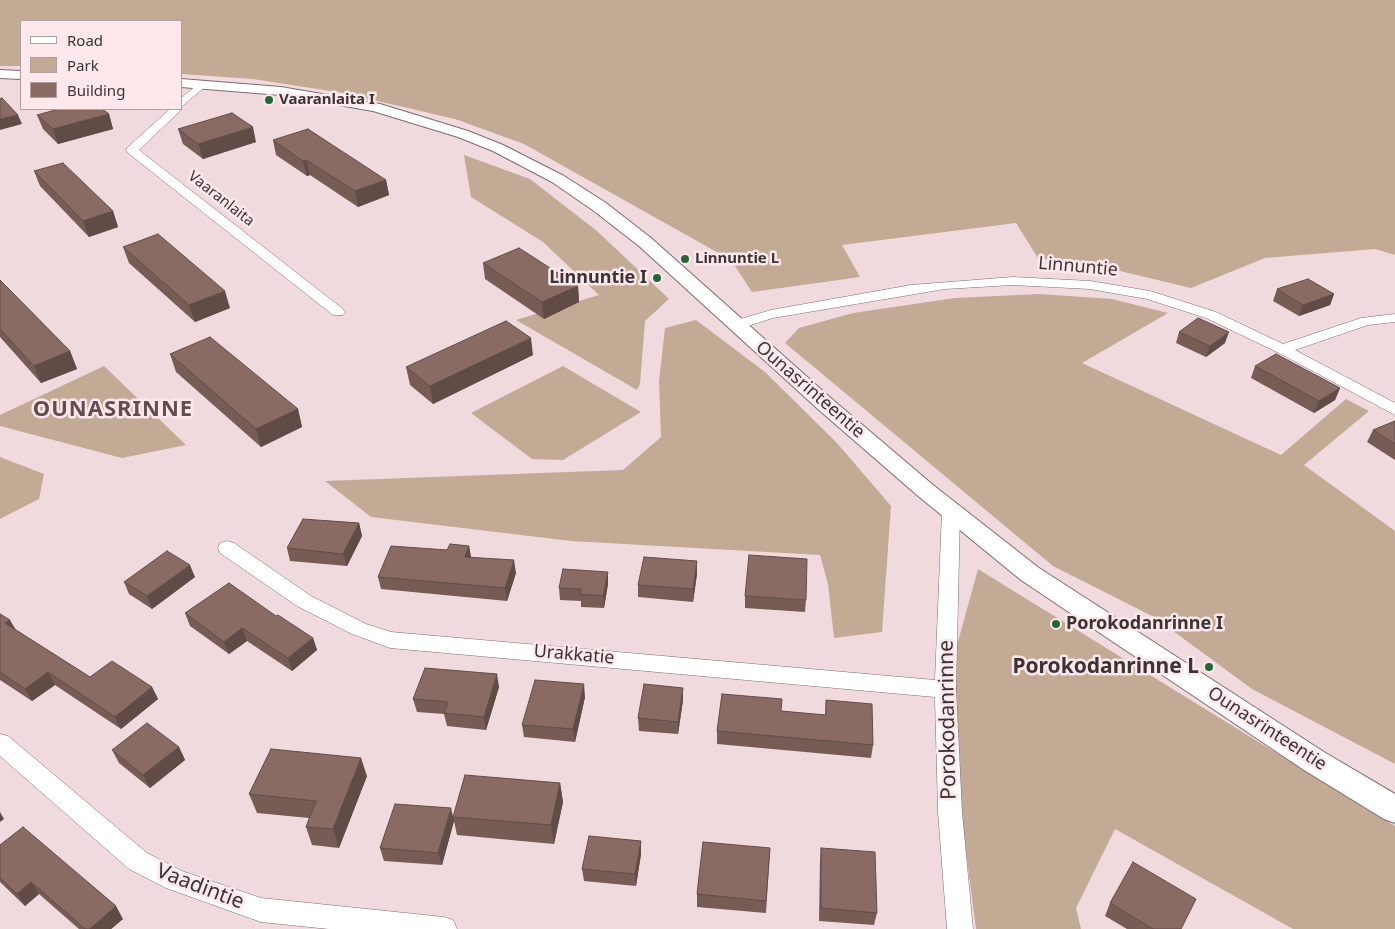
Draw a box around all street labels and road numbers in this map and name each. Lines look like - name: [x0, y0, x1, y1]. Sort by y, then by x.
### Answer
- street label: Vaaranlaita: [184, 168, 258, 230]
- street label: Linnuntie: [1037, 253, 1119, 281]
- street label: Ounasrinteentie: [751, 337, 869, 443]
- street label: Porokodanrinne: [934, 640, 962, 800]
- street label: Urakkatie: [533, 641, 615, 669]
- street label: Ounasrinteentie: [1203, 683, 1331, 775]
- street label: Vaadintie: [153, 859, 247, 915]

